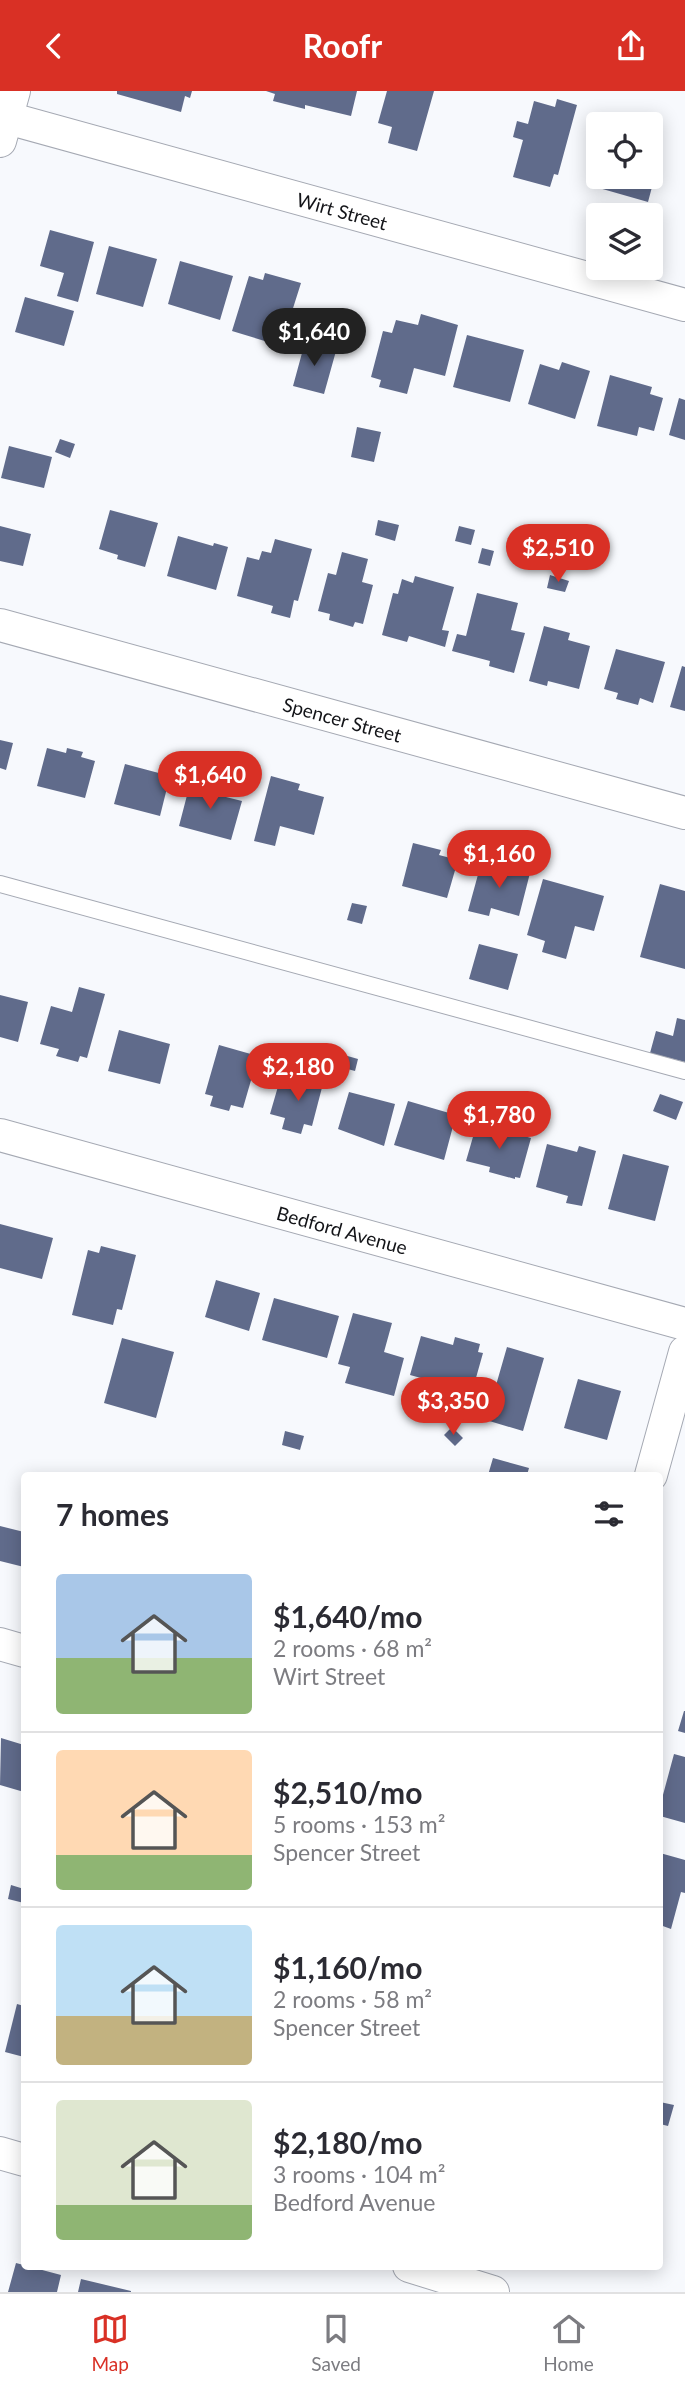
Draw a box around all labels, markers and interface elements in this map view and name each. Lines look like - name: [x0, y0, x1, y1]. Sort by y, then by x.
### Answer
- text: Roofr: [303, 26, 382, 65]
- icon: back: [35, 27, 73, 65]
- icon: share: [612, 27, 650, 65]
- map controls: [586, 112, 663, 280]
- button: locate: [586, 112, 663, 189]
- street label: Wirt Street: [294, 187, 390, 234]
- button: layers: [586, 203, 663, 280]
- pin: $1,640: [257, 309, 371, 368]
- text: $1,640: [278, 317, 350, 345]
- pin: $2,510: [501, 525, 615, 584]
- text: $2,510: [522, 533, 594, 561]
- street label: Spencer Street: [281, 692, 404, 746]
- pin: $1,640: [153, 751, 267, 811]
- text: $1,640: [174, 760, 246, 788]
- pin: $1,160: [442, 831, 556, 890]
- text: $1,160: [463, 839, 535, 867]
- pin: $2,180: [241, 1044, 355, 1103]
- text: $2,180: [262, 1052, 334, 1080]
- pin: $1,780: [442, 1091, 556, 1151]
- text: $1,780: [463, 1100, 535, 1128]
- street label: Bedford Avenue: [274, 1200, 410, 1258]
- pin: $3,350: [396, 1377, 510, 1437]
- text: $3,350: [417, 1386, 489, 1414]
- icon: filters: [590, 1495, 628, 1533]
- text: 7 homes: [56, 1496, 169, 1532]
- text: $1,640/mo: [273, 1598, 422, 1634]
- icon: home: [112, 1602, 196, 1686]
- text: 2 rooms · 68 m²: [273, 1634, 432, 1662]
- text: Wirt Street: [273, 1662, 385, 1690]
- text: $2,510/mo: [273, 1774, 422, 1810]
- icon: home: [112, 1778, 196, 1862]
- text: 5 rooms · 153 m²: [273, 1810, 445, 1838]
- text: Spencer Street: [273, 1838, 420, 1866]
- text: $1,160/mo: [273, 1949, 422, 1985]
- icon: home: [112, 1953, 196, 2037]
- text: 2 rooms · 58 m²: [273, 1985, 432, 2013]
- text: Spencer Street: [273, 2013, 420, 2041]
- text: $2,180/mo: [273, 2124, 422, 2160]
- icon: home: [112, 2128, 196, 2212]
- text: 3 rooms · 104 m²: [273, 2160, 445, 2188]
- text: Bedford Avenue: [273, 2188, 436, 2216]
- tab: Map: [91, 2310, 129, 2375]
- tab: Saved: [311, 2310, 361, 2375]
- tab: Home: [543, 2310, 594, 2375]

